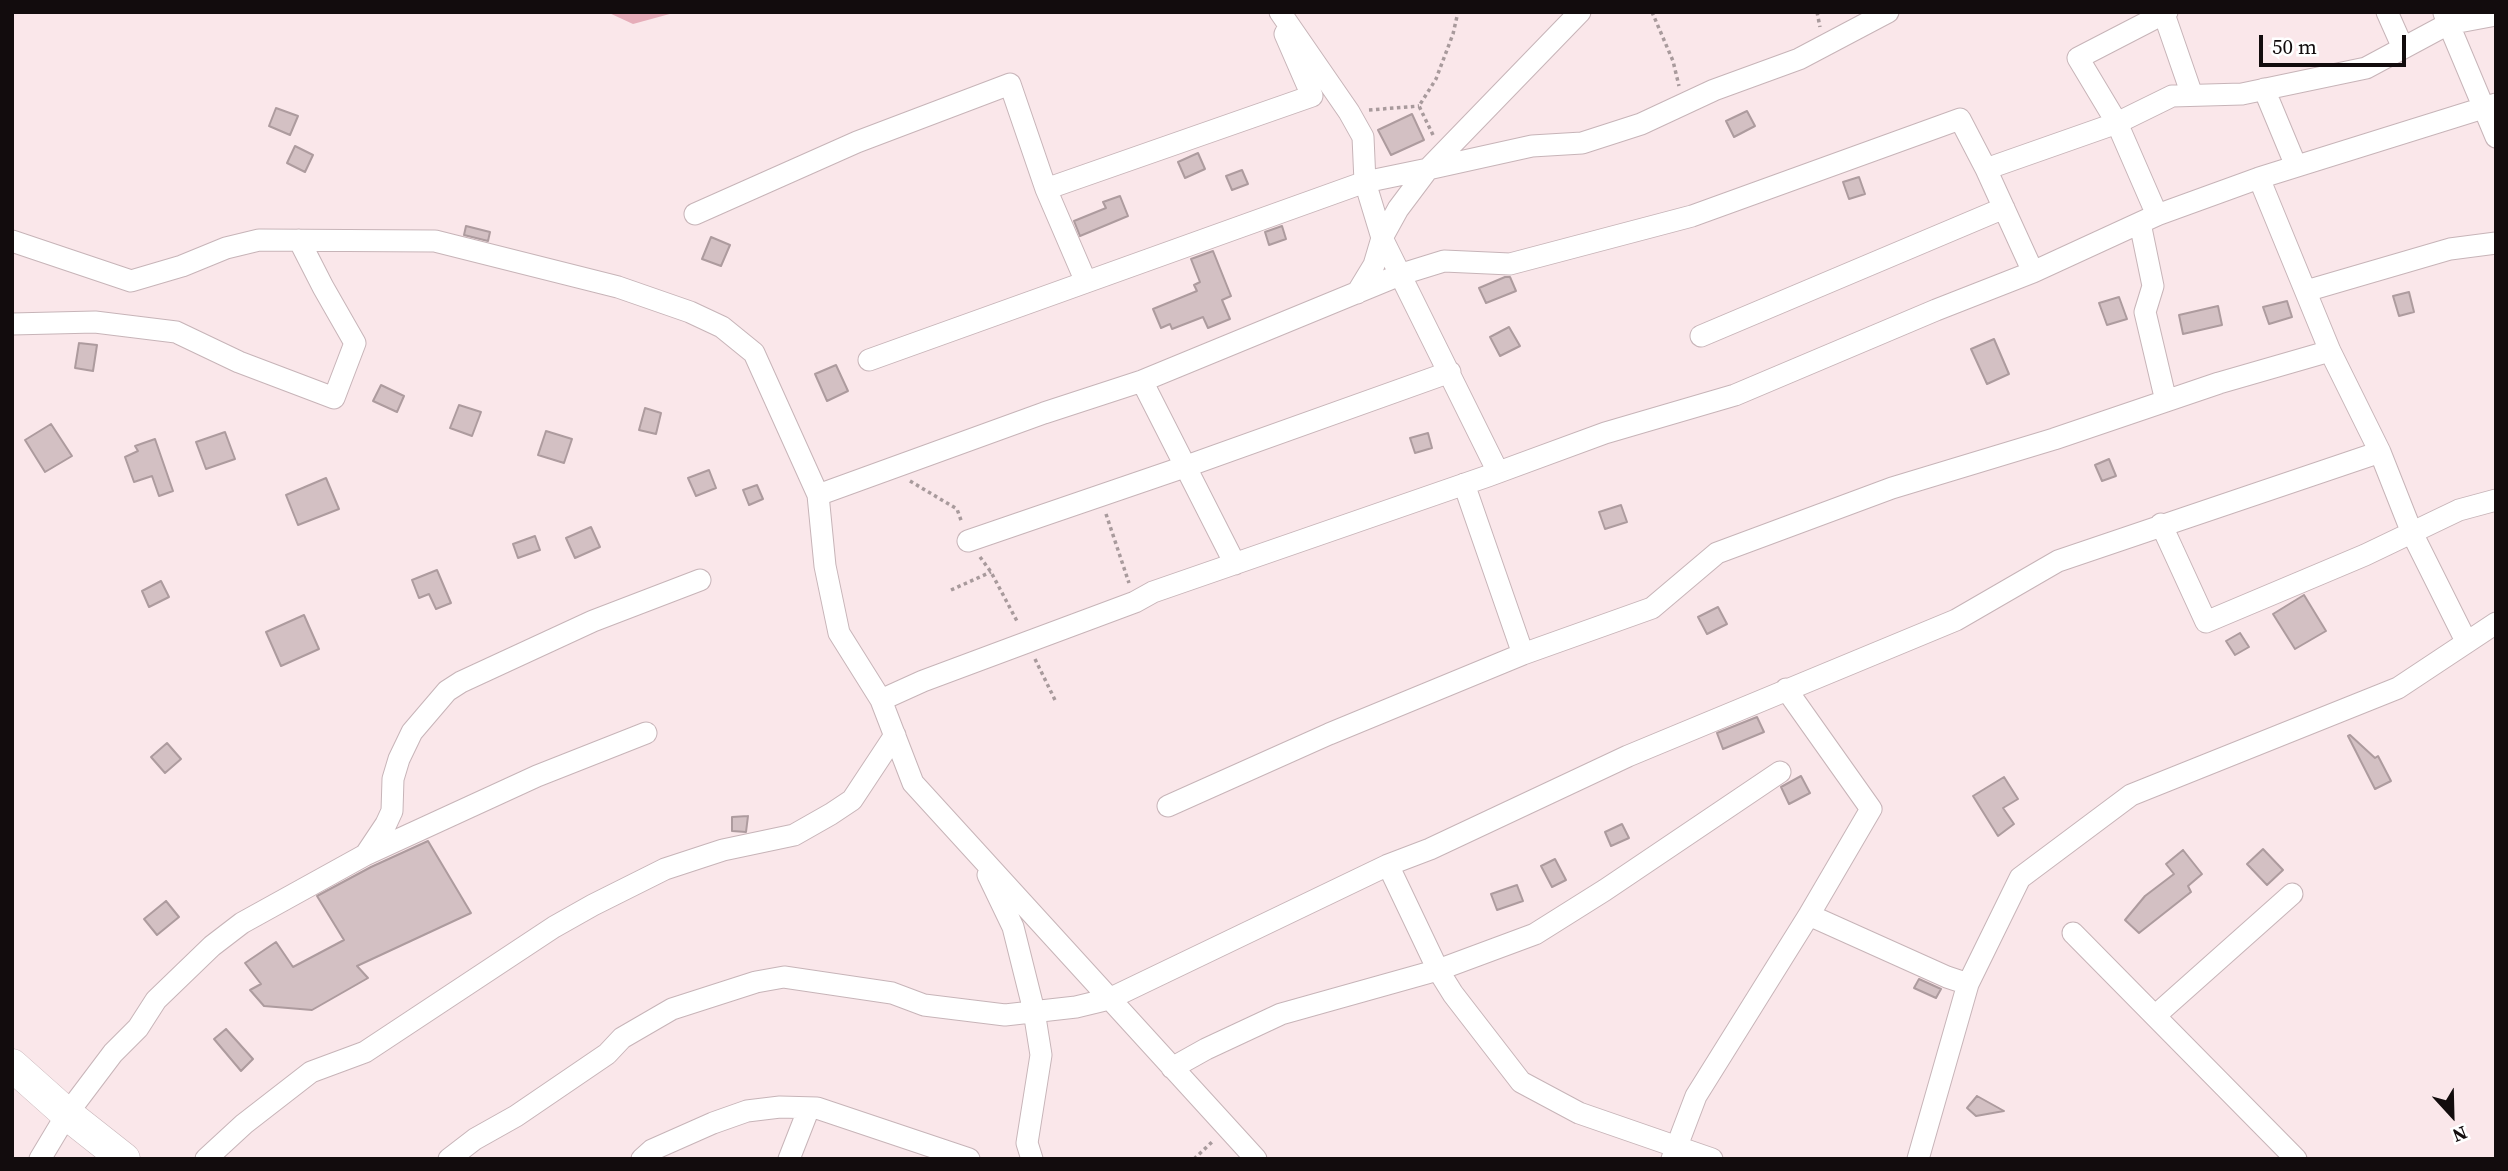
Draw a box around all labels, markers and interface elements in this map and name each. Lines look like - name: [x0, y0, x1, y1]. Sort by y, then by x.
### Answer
- scale bar: [2263, 21, 2410, 65]
- text: 50 m: [2272, 32, 2317, 61]
- north arrow: [2417, 1080, 2487, 1150]
- text: N: [2449, 1120, 2471, 1149]

